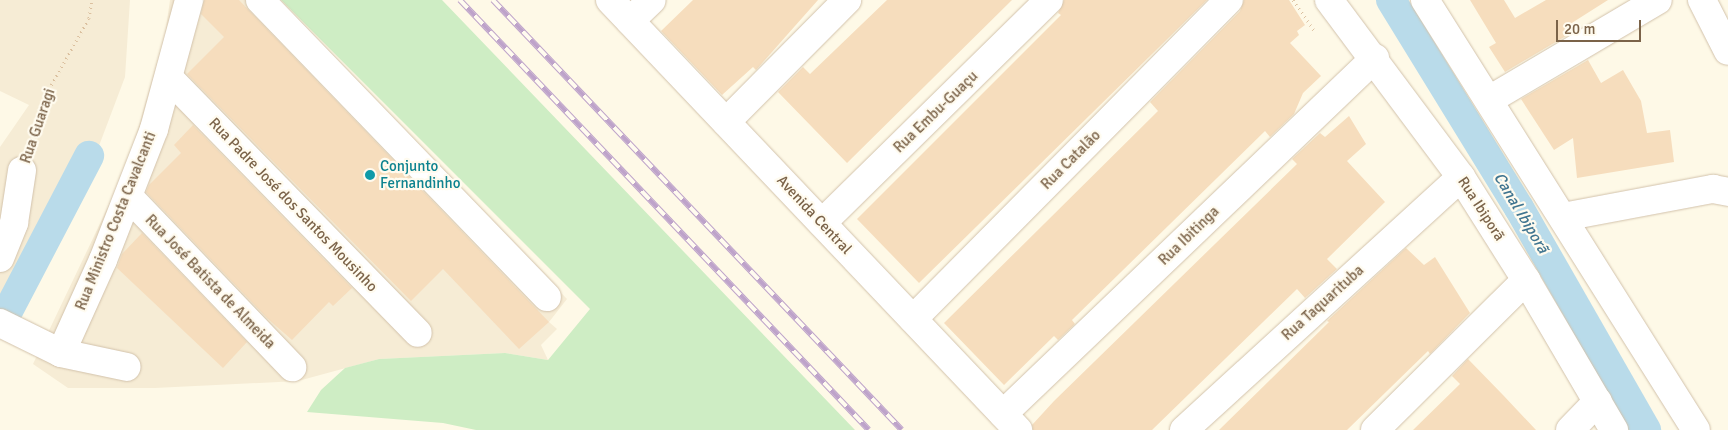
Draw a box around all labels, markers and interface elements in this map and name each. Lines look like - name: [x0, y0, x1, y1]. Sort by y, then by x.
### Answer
- scale bar: [1558, 10, 1643, 42]
- text: 20 m: [1564, 20, 1595, 38]
- street label: Rua Embu-Guaçu: [890, 67, 982, 157]
- street label: Rua Guaragi: [17, 86, 59, 166]
- street label: Rua Padre José dos Santos Mousinho: [205, 114, 381, 296]
- street label: Rua Catalão: [1037, 126, 1105, 194]
- street label: Rua Ministro Costa Cavalcanti: [72, 129, 160, 313]
- place label: Conjunto Fernandinho: [380, 157, 461, 192]
- marker: Conjunto Fernandinho: [364, 169, 376, 181]
- water label: Canal Ibiporã: [1489, 169, 1553, 257]
- street label: Avenida Central: [773, 172, 855, 258]
- street label: Rua Ibiporã: [1454, 174, 1508, 244]
- street label: Rua Ibitinga: [1155, 203, 1223, 269]
- street label: Rua José Batista de Almeida: [141, 211, 279, 353]
- street label: Rua Taquarituba: [1278, 261, 1368, 345]

